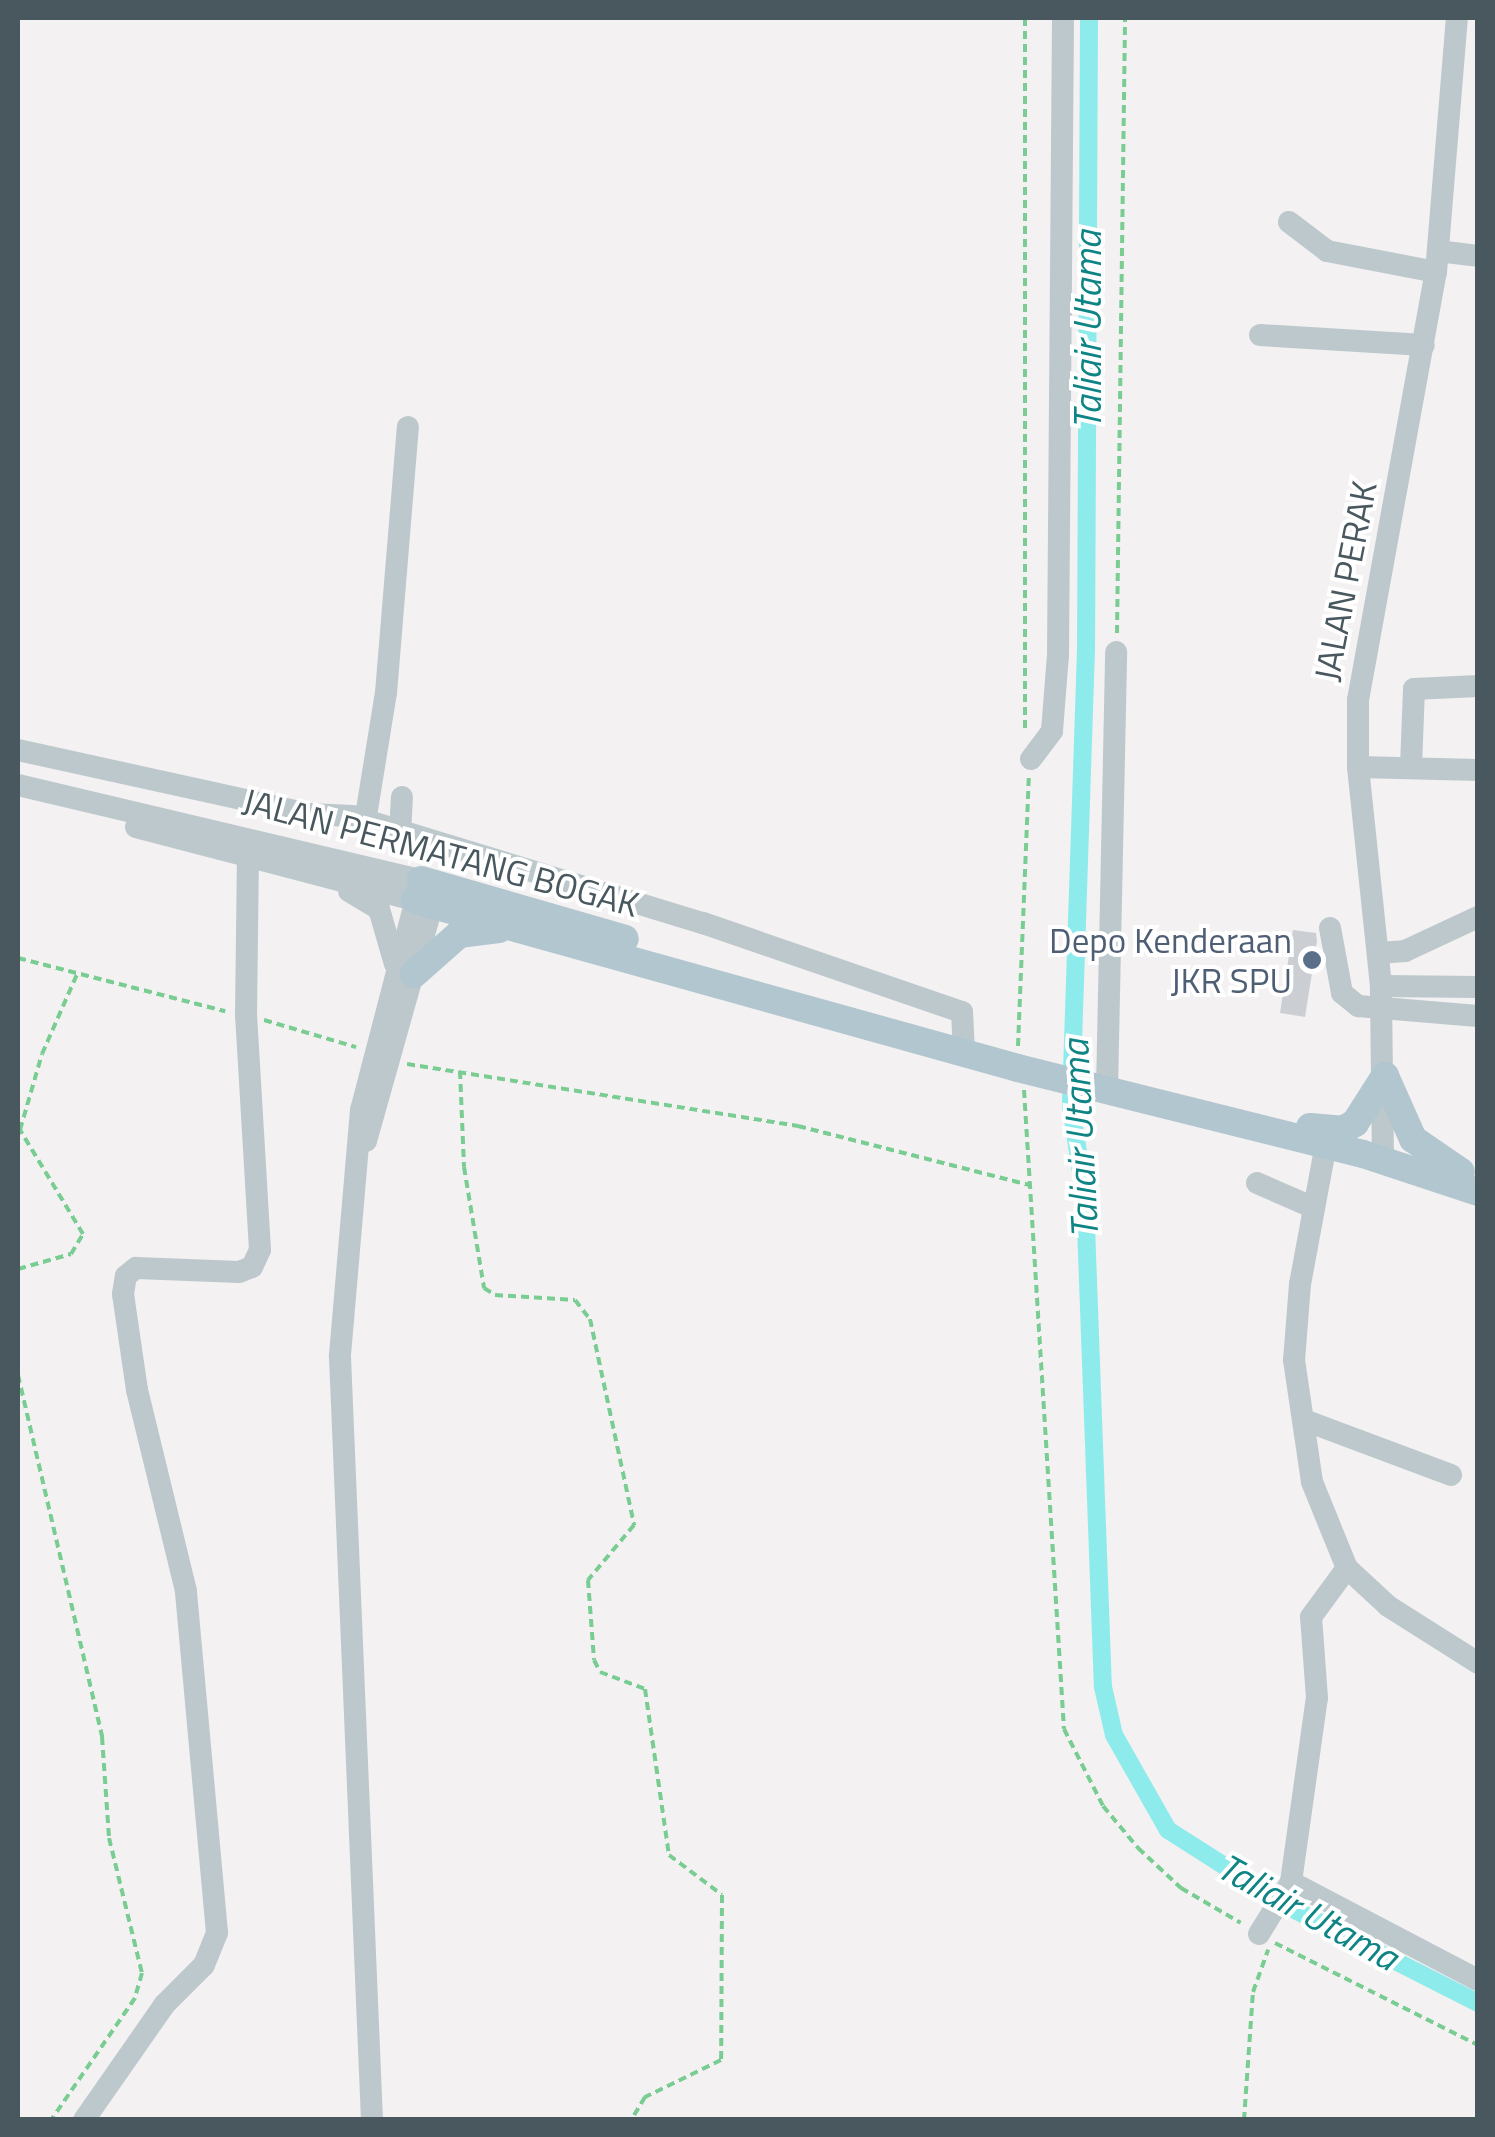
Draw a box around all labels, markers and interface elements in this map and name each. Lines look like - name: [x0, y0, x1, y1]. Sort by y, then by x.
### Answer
- water label: Taliair Utama: [1065, 230, 1111, 430]
- street label: JALAN PERAK: [1305, 478, 1385, 684]
- street label: JALAN PERMATANG BOGAK: [239, 779, 643, 925]
- place label: Depo Kenderaan JKR SPU: [1049, 919, 1292, 1001]
- marker: Depo Kenderaan JKR SPU: [1301, 949, 1323, 971]
- water label: Taliair Utama: [1052, 1038, 1108, 1240]
- water label: Taliair Utama: [1210, 1844, 1406, 1980]

